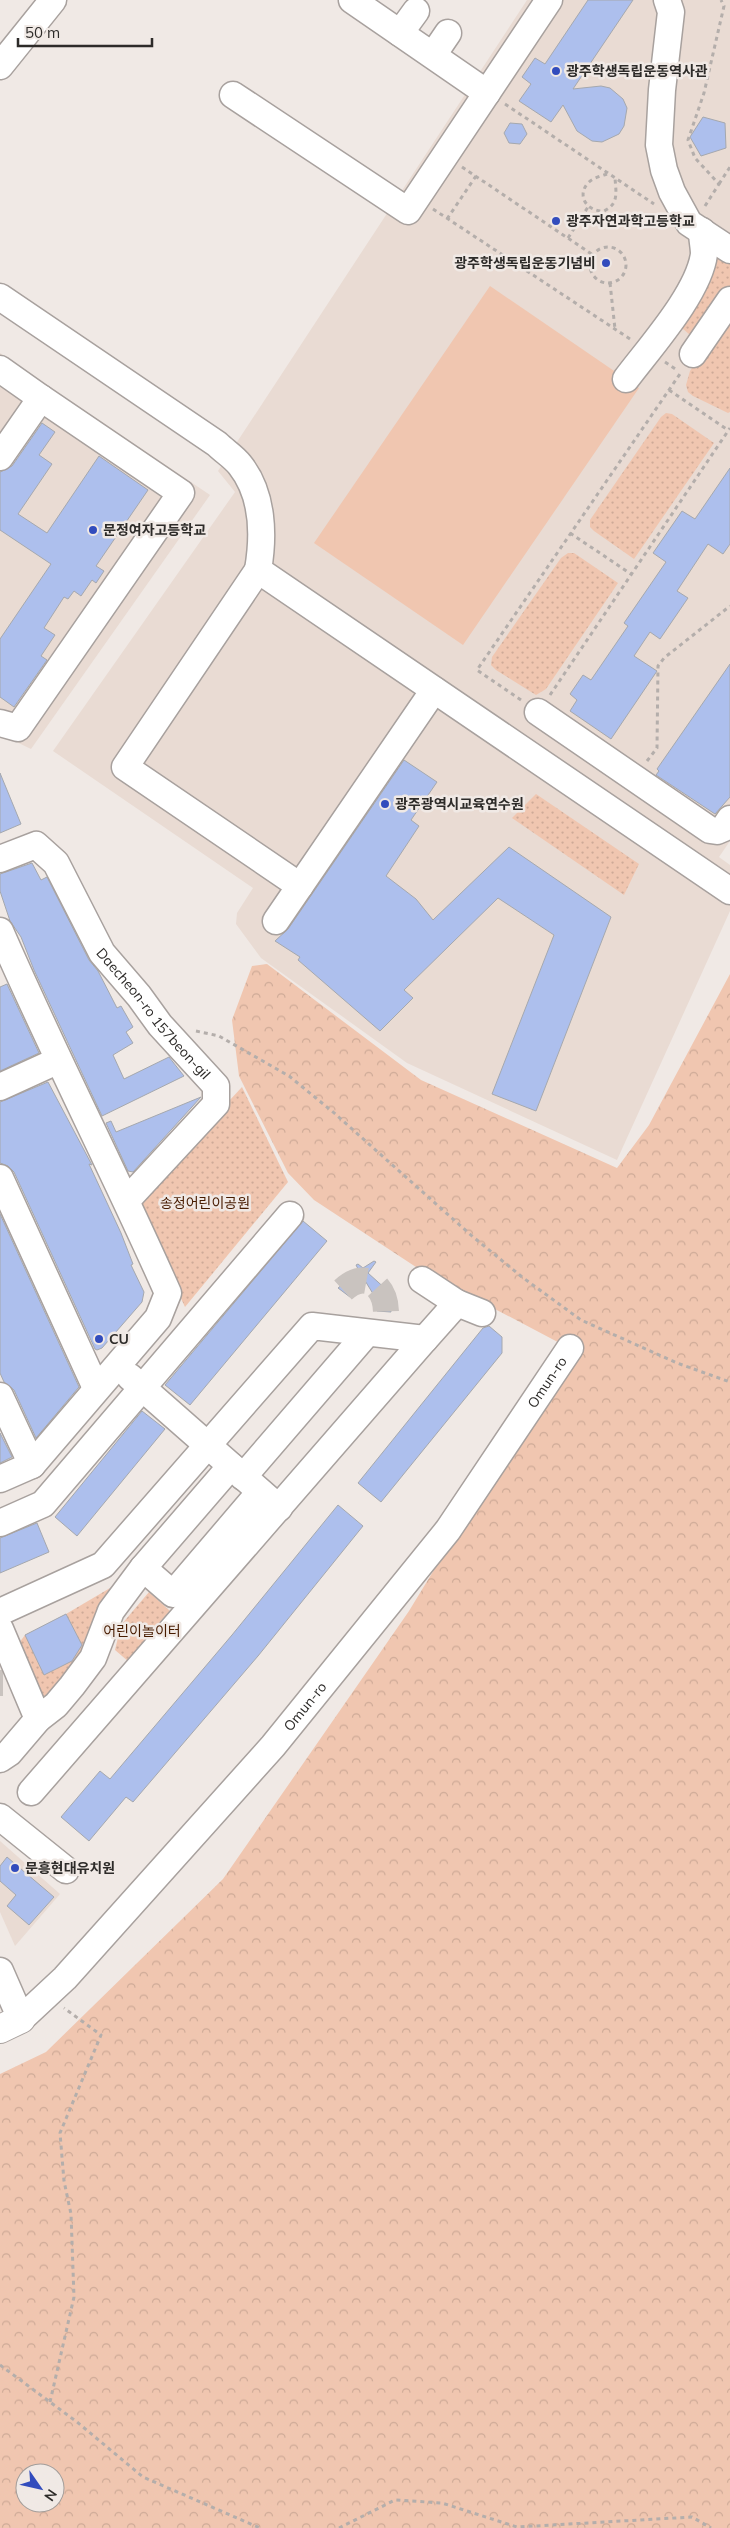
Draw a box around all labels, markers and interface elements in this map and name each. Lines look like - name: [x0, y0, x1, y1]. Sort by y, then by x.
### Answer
- scale bar: [18, 15, 151, 47]
- text: 50 m: [25, 23, 60, 42]
- place label: 광주학생독립운동역사관: [566, 62, 708, 80]
- marker: 광주학생독립운동역사관: [550, 65, 562, 77]
- place label: 광주자연과학고등학교: [566, 212, 695, 230]
- marker: 광주자연과학고등학교: [550, 215, 562, 227]
- place label: 광주학생독립운동기념비: [454, 254, 596, 272]
- marker: 광주학생독립운동기념비: [600, 257, 612, 269]
- place label: 문정여자고등학교: [103, 521, 206, 539]
- marker: 문정여자고등학교: [87, 524, 99, 536]
- place label: 광주광역시교육연수원: [395, 795, 524, 813]
- marker: 광주광역시교육연수원: [379, 798, 391, 810]
- street label: Daecheon-ro 157beon-gil: [93, 944, 214, 1083]
- park label: 송정어린이공원: [160, 1194, 250, 1212]
- place label: CU: [109, 1330, 129, 1348]
- marker: CU: [93, 1333, 105, 1345]
- street label: Omun-ro: [523, 1353, 571, 1412]
- park label: 어린이놀이터: [103, 1622, 181, 1640]
- street label: Omun-ro: [280, 1678, 330, 1735]
- place label: 문흥현대유치원: [25, 1859, 115, 1877]
- marker: 문흥현대유치원: [9, 1862, 21, 1874]
- north arrow: [15, 2463, 65, 2513]
- text: N: [40, 2486, 61, 2505]

